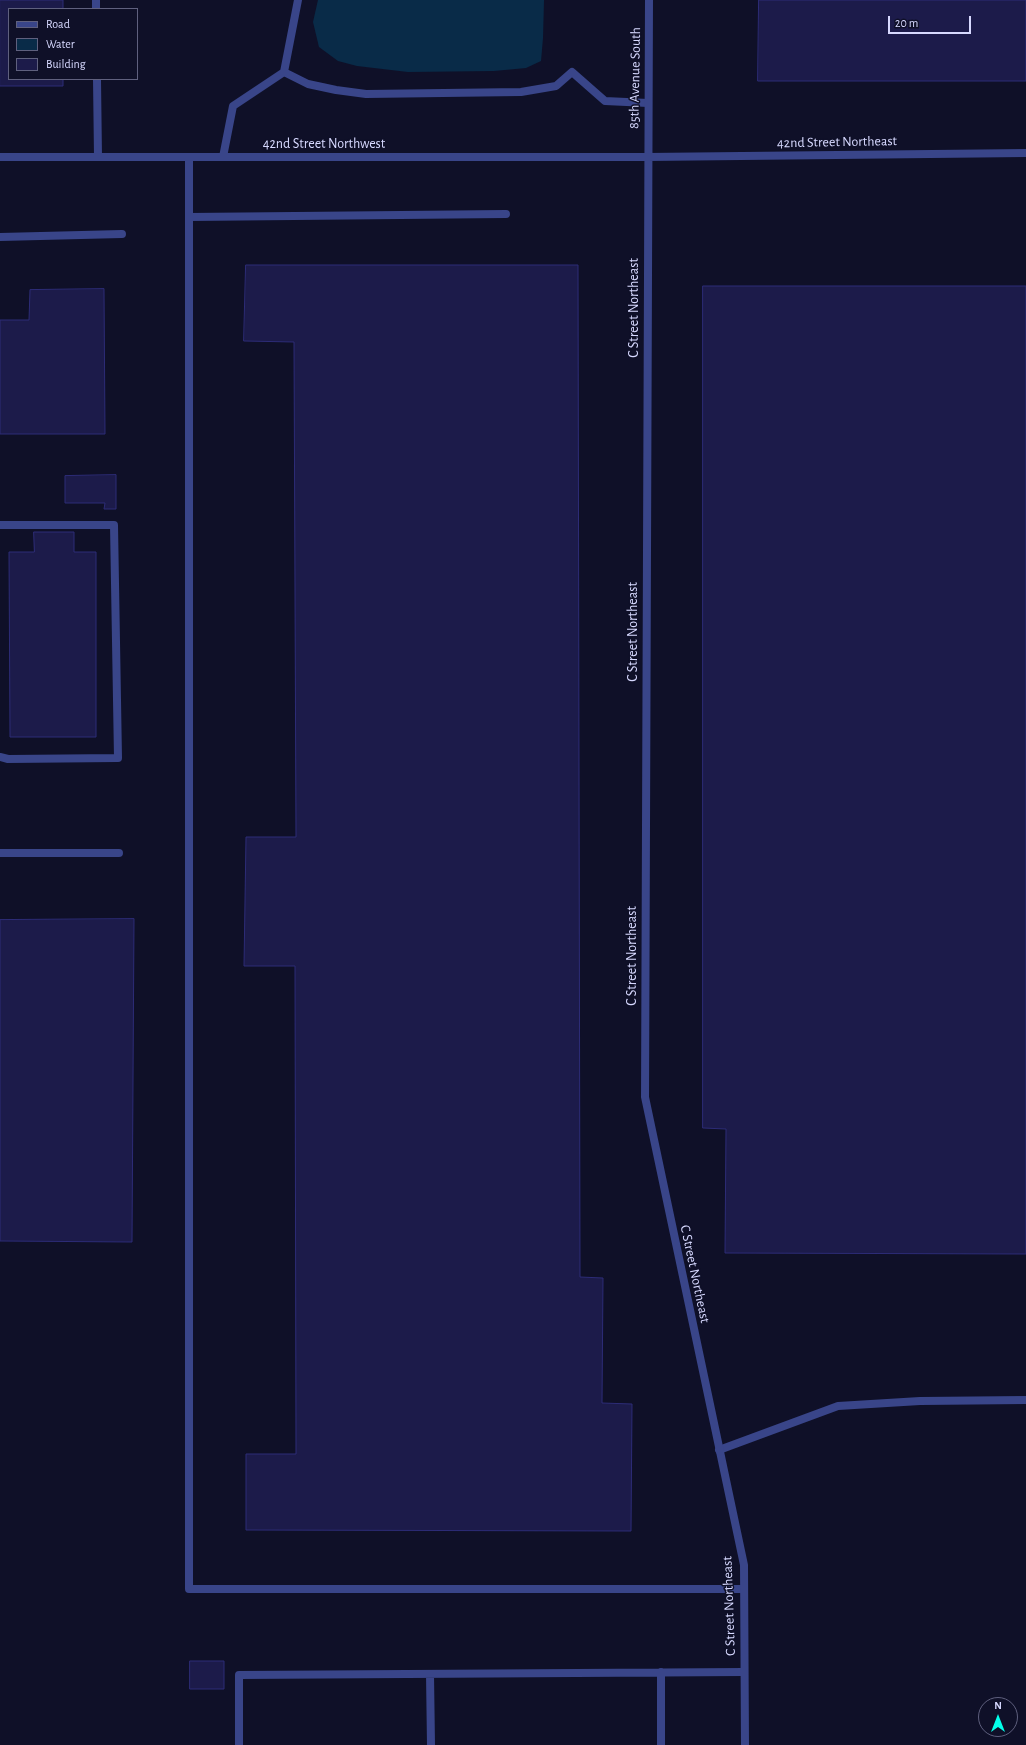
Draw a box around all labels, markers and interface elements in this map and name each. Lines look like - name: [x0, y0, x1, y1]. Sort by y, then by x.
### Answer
- legend: [8, 8, 138, 80]
- scale bar: [890, 8, 973, 34]
- text: 20 m: [895, 17, 918, 29]
- text: Road: [46, 18, 70, 30]
- street label: 85th Avenue South: [626, 27, 644, 129]
- text: Water: [46, 38, 75, 50]
- text: Building: [46, 58, 86, 70]
- street label: 42nd Street Northeast: [777, 133, 897, 151]
- street label: 42nd Street Northwest: [263, 136, 385, 152]
- street label: C Street Northeast: [626, 258, 642, 358]
- street label: C Street Northeast: [625, 582, 641, 682]
- street label: C Street Northeast: [624, 906, 640, 1006]
- street label: C Street Northeast: [676, 1223, 714, 1325]
- street label: C Street Northeast: [719, 1556, 739, 1656]
- north arrow: [978, 1697, 1018, 1737]
- text: N: [994, 1700, 1002, 1711]

